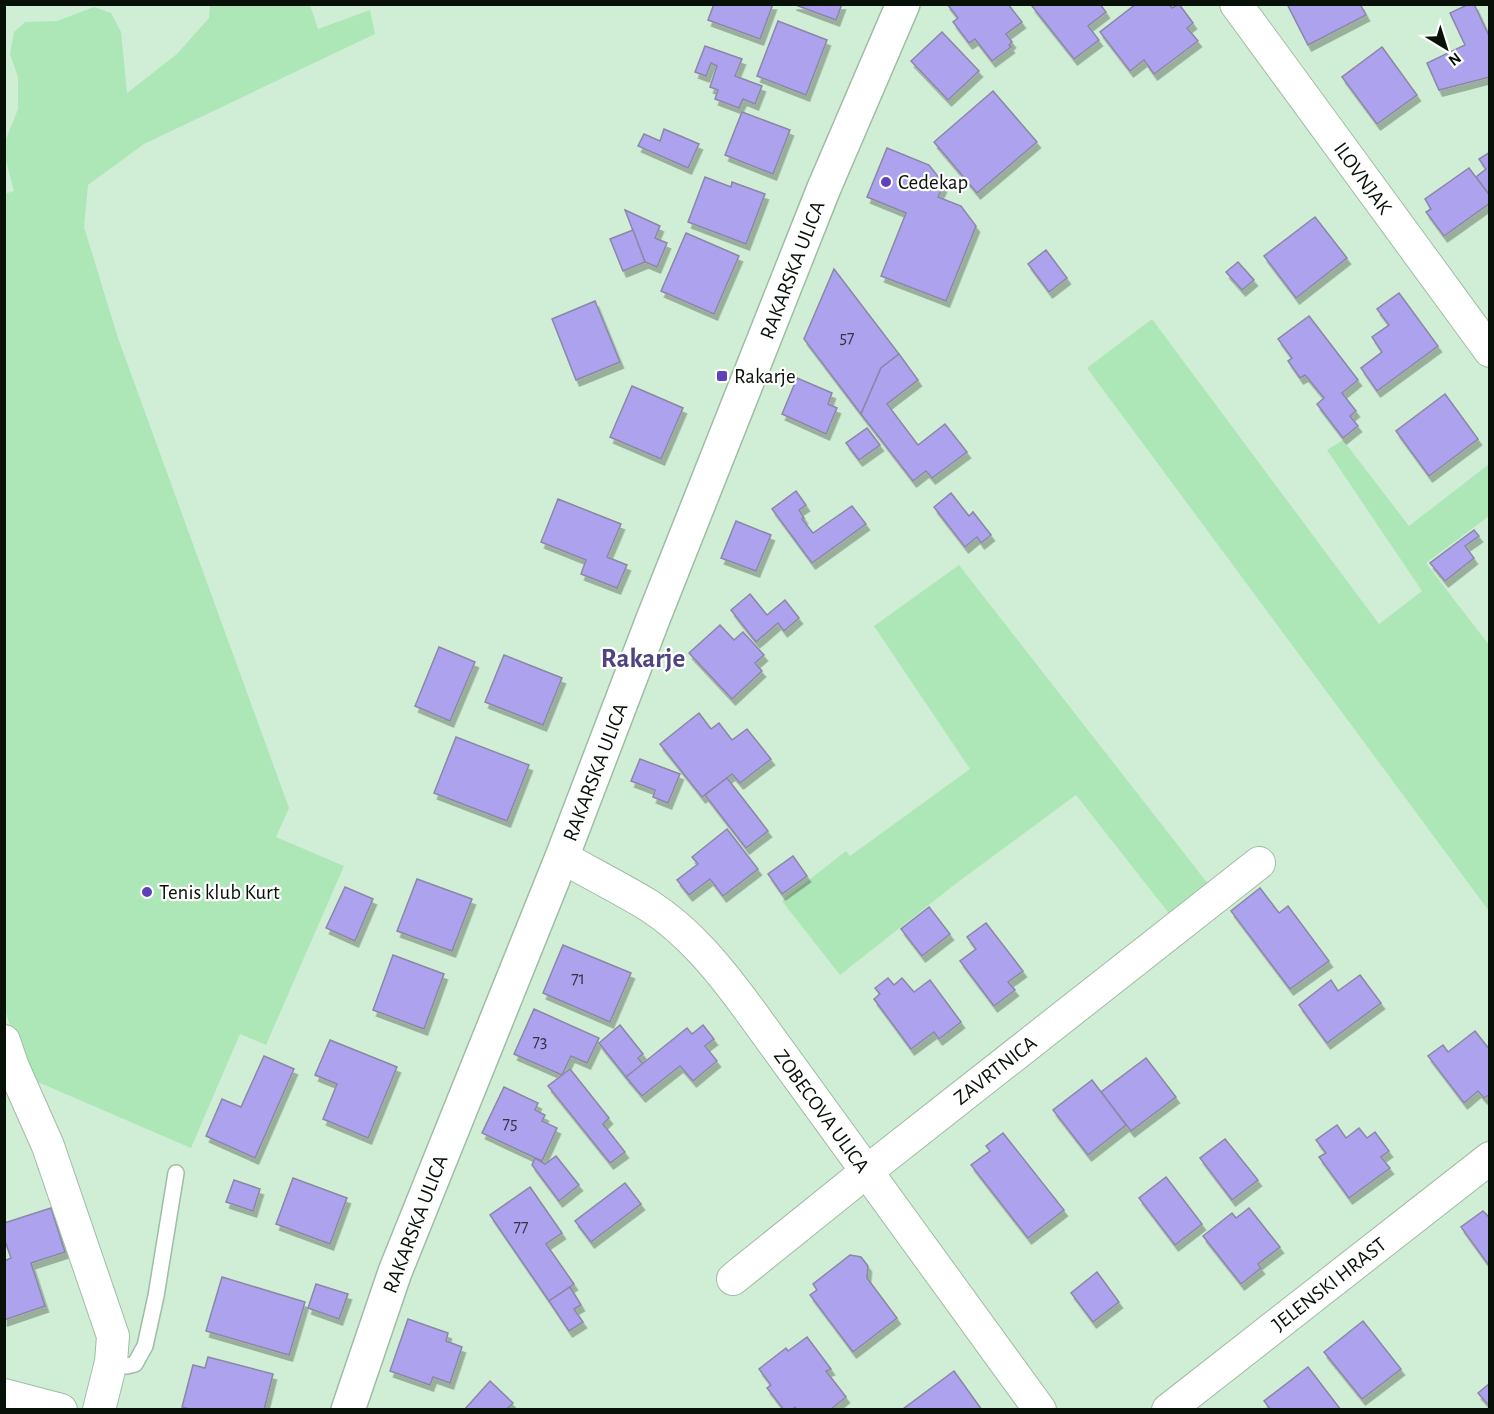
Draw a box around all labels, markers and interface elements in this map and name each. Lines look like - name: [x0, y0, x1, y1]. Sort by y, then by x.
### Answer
- north arrow: [1416, 18, 1476, 78]
- text: N: [1445, 49, 1464, 69]
- street label: ILOVNJAK: [1330, 139, 1396, 218]
- place label: Cedekap: [898, 172, 968, 193]
- marker: Cedekap: [879, 175, 893, 189]
- street label: RAKARSKA ULICA: [756, 198, 828, 342]
- house number: 57: [839, 329, 855, 347]
- place label: Rakarje: [734, 366, 796, 387]
- marker: Rakarje: [715, 369, 729, 383]
- district label: Rakarje: [601, 645, 685, 673]
- street label: RAKARSKA ULICA: [559, 700, 631, 844]
- place label: Tenis klub Kurt: [159, 882, 280, 903]
- marker: Tenis klub Kurt: [140, 885, 154, 899]
- house number: 71: [571, 970, 585, 988]
- street label: ZAVRTNICA: [950, 1032, 1041, 1109]
- house number: 73: [533, 1033, 547, 1051]
- street label: ZOBECOVA ULICA: [770, 1046, 873, 1177]
- house number: 75: [502, 1115, 518, 1133]
- street label: RAKARSKA ULICA: [379, 1152, 451, 1296]
- house number: 77: [513, 1218, 529, 1236]
- street label: JELENSKI HRAST: [1268, 1234, 1390, 1335]

